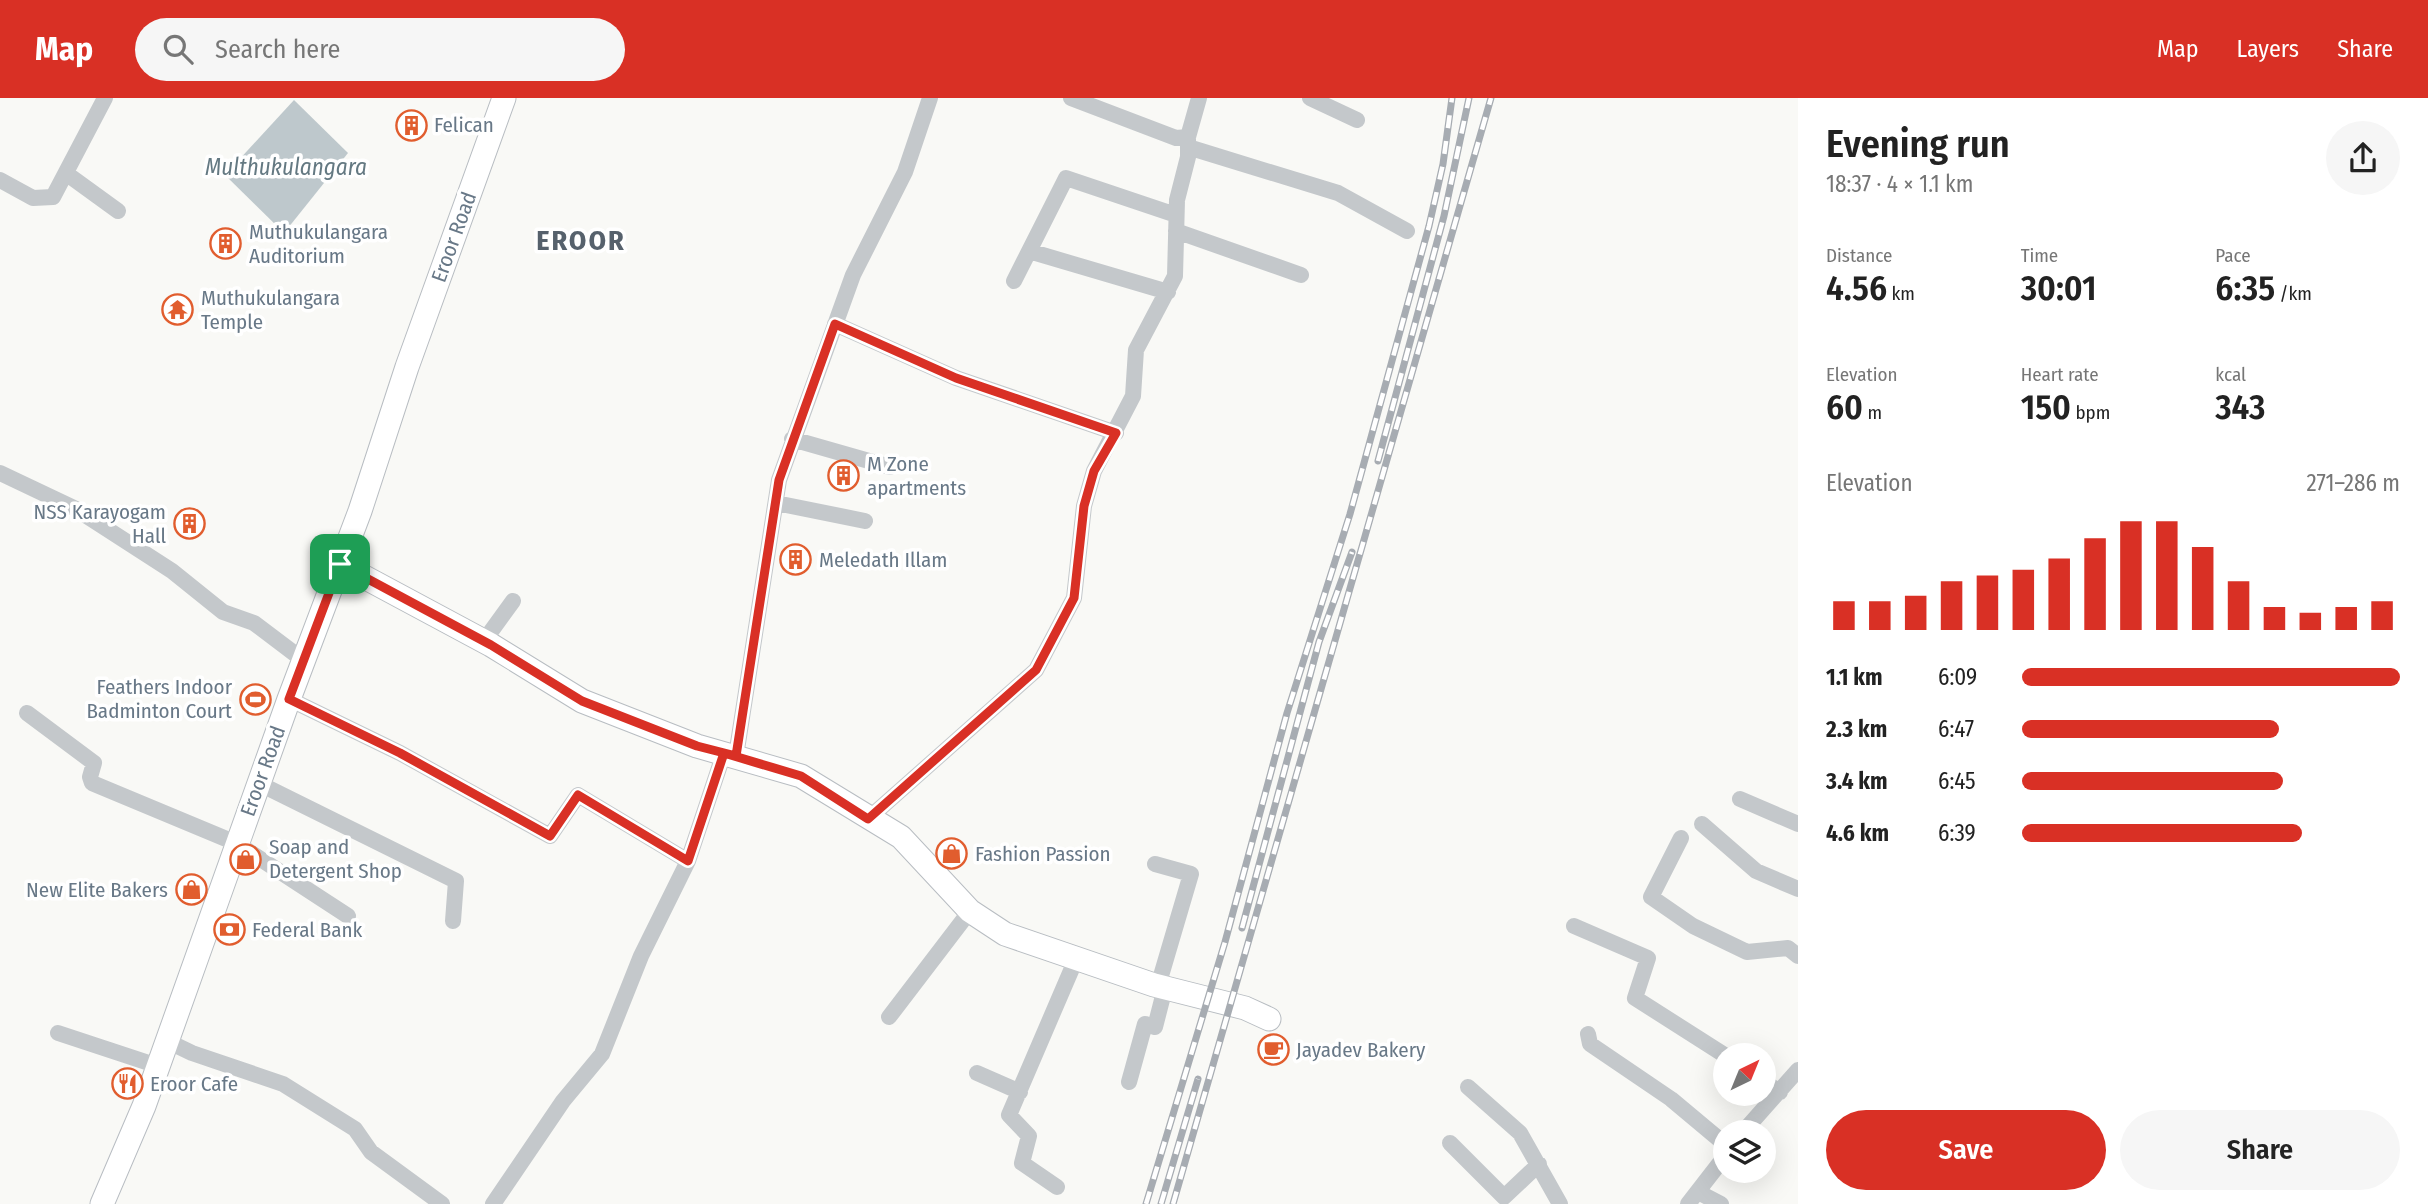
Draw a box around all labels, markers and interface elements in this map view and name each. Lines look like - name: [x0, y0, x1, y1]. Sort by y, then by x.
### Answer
- search box: [135, 18, 625, 81]
- text: Map: [35, 29, 93, 69]
- icon: search: [159, 30, 197, 68]
- text: Search here: [215, 34, 340, 65]
- text: Map: [2157, 35, 2199, 63]
- text: Layers: [2237, 35, 2299, 63]
- text: Share: [2337, 35, 2393, 63]
- building icon: Felican: [394, 108, 428, 142]
- place label: Felican: [434, 112, 494, 138]
- text: Evening run: [1826, 121, 2010, 167]
- button: share: [2326, 121, 2400, 195]
- water label: Multhukulangara: [205, 153, 367, 181]
- text: 18:37 · 4 × 1.1 km: [1826, 170, 1974, 198]
- street label: Eroor Road: [426, 188, 482, 286]
- place label: Muthukulangara Auditorium: [249, 219, 388, 269]
- district label: EROOR: [536, 224, 626, 257]
- building icon: Muthukulangara Auditorium: [209, 227, 243, 261]
- text: Distance: [1826, 244, 1893, 267]
- text: Time: [2021, 244, 2058, 267]
- text: Pace: [2215, 244, 2251, 267]
- text: 4.56: [1826, 267, 1887, 309]
- text: 30:01: [2021, 267, 2096, 309]
- text: 6:35: [2215, 267, 2275, 309]
- text: km: [1887, 282, 1915, 305]
- text: /km: [2275, 282, 2312, 305]
- place label: Muthukulangara Temple: [201, 285, 340, 335]
- temple icon: Muthukulangara Temple: [161, 293, 195, 327]
- text: Elevation: [1826, 363, 1898, 386]
- text: Heart rate: [2021, 363, 2099, 386]
- text: kcal: [2215, 363, 2246, 386]
- text: 60: [1826, 386, 1863, 428]
- text: 150: [2021, 386, 2071, 428]
- text: 343: [2215, 386, 2265, 428]
- text: m: [1863, 401, 1882, 424]
- text: bpm: [2071, 401, 2110, 424]
- place label: M Zone apartments: [867, 451, 966, 501]
- building icon: M Zone apartments: [827, 459, 861, 493]
- text: Elevation: [1826, 469, 1913, 497]
- text: 271–286 m: [2306, 469, 2400, 497]
- place label: NSS Karayogam Hall: [34, 499, 166, 549]
- building icon: NSS Karayogam Hall: [172, 507, 206, 541]
- pin: [310, 534, 370, 594]
- building icon: Meledath Illam: [779, 543, 813, 577]
- icon: arrive: [321, 545, 359, 583]
- place label: Meledath Illam: [819, 547, 947, 573]
- text: 1.1 km: [1826, 663, 1882, 691]
- text: 6:09: [1938, 663, 1977, 691]
- place label: Feathers Indoor Badminton Court: [86, 674, 233, 724]
- sports icon: Feathers Indoor Badminton Court: [238, 682, 272, 716]
- text: 2.3 km: [1826, 715, 1887, 743]
- text: 6:47: [1938, 715, 1974, 743]
- street label: Eroor Road: [235, 722, 291, 820]
- text: 3.4 km: [1826, 767, 1888, 795]
- text: 6:45: [1938, 767, 1976, 795]
- text: 4.6 km: [1826, 819, 1889, 847]
- text: 6:39: [1938, 819, 1976, 847]
- place label: Soap and Detergent Shop: [269, 834, 402, 884]
- shop icon: Fashion Passion: [935, 837, 969, 871]
- place label: Fashion Passion: [975, 841, 1111, 867]
- shop icon: Soap and Detergent Shop: [229, 842, 263, 876]
- shop icon: New Elite Bakers: [174, 873, 208, 907]
- place label: New Elite Bakers: [26, 877, 168, 903]
- bank icon: Federal Bank: [212, 913, 246, 947]
- place label: Federal Bank: [252, 917, 363, 943]
- cafe icon: Jayadev Bakery: [1256, 1033, 1290, 1067]
- place label: Jayadev Bakery: [1296, 1037, 1426, 1063]
- north arrow: [1713, 1043, 1776, 1106]
- map controls: [1713, 1043, 1776, 1183]
- restaurant icon: Eroor Cafe: [110, 1067, 144, 1101]
- place label: Eroor Cafe: [150, 1071, 238, 1097]
- button: Save: [1826, 1110, 2106, 1190]
- button: Share: [2120, 1110, 2400, 1190]
- button: layers: [1713, 1120, 1776, 1183]

